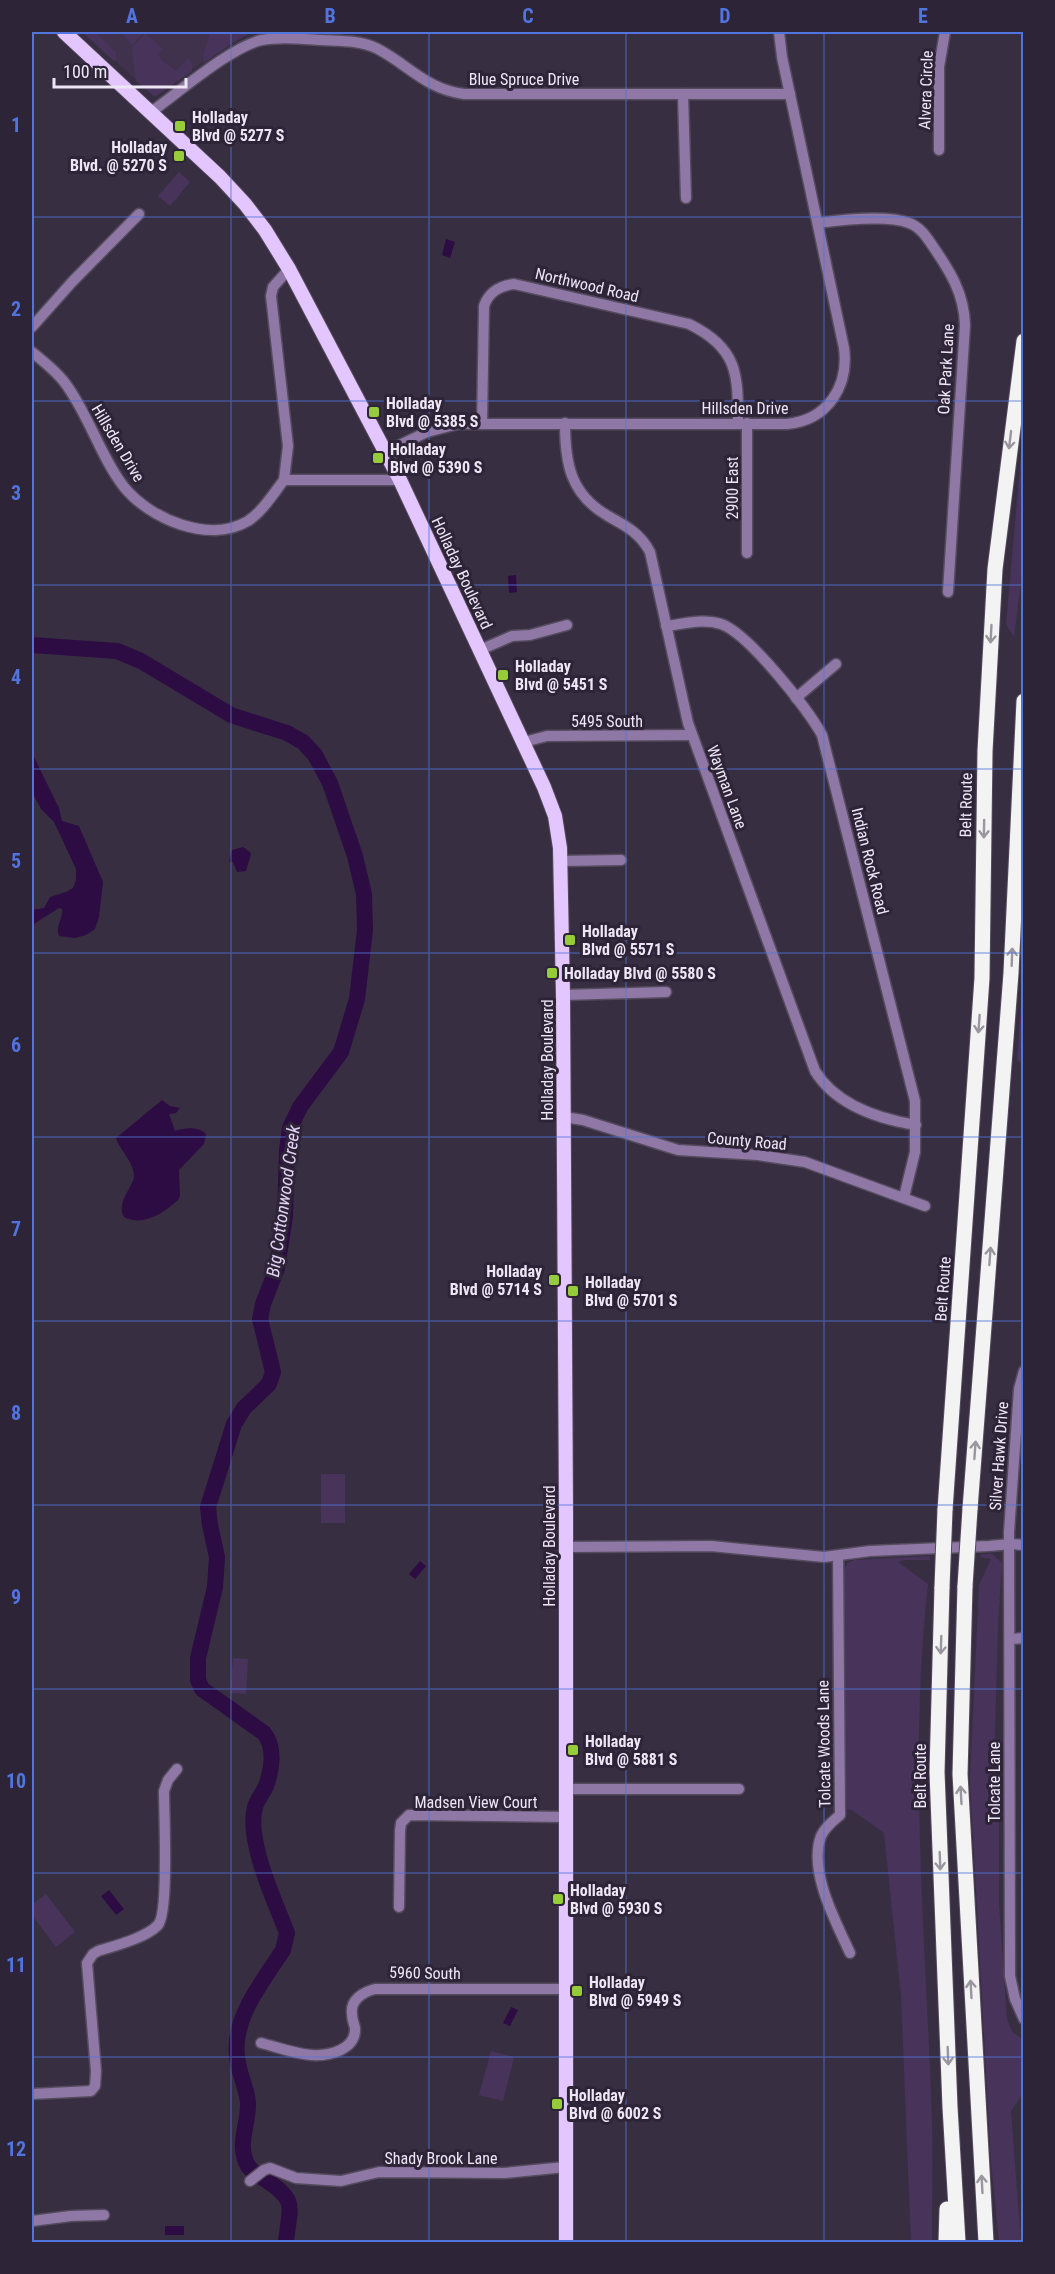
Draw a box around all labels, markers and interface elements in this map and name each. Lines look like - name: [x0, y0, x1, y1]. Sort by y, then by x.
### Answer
- text: A: [126, 4, 138, 28]
- text: B: [324, 4, 336, 28]
- text: C: [522, 4, 534, 28]
- text: D: [719, 4, 731, 28]
- text: E: [918, 4, 928, 28]
- street label: Alvera Circle: [915, 50, 937, 130]
- scale bar: [54, 51, 186, 89]
- text: 100 m: [63, 61, 107, 82]
- street label: Blue Spruce Drive: [469, 70, 579, 89]
- place label: Holladay Blvd @ 5277 S: [192, 108, 285, 145]
- text: 1: [11, 113, 21, 137]
- marker: Holladay Blvd @ 5277 S: [173, 119, 187, 133]
- place label: Holladay Blvd. @ 5270 S: [70, 138, 167, 175]
- marker: Holladay Blvd. @ 5270 S: [172, 149, 186, 163]
- street label: Northwood Road: [533, 264, 641, 306]
- text: 2: [11, 297, 21, 321]
- street label: Oak Park Lane: [934, 323, 958, 415]
- place label: Holladay Blvd @ 5385 S: [386, 394, 479, 431]
- street label: Hillsden Drive: [701, 399, 789, 418]
- street label: Hillsden Drive: [87, 401, 149, 485]
- marker: Holladay Blvd @ 5385 S: [367, 405, 381, 419]
- one-way arrow: [1004, 430, 1015, 450]
- place label: Holladay Blvd @ 5390 S: [390, 440, 483, 477]
- marker: Holladay Blvd @ 5390 S: [371, 451, 385, 465]
- street label: 2900 East: [723, 456, 742, 519]
- text: 3: [11, 481, 21, 505]
- street label: Holladay Boulevard: [428, 514, 496, 632]
- one-way arrow: [986, 624, 997, 644]
- place label: Holladay Blvd @ 5451 S: [515, 657, 608, 694]
- text: 4: [11, 665, 21, 689]
- marker: Holladay Blvd @ 5451 S: [496, 668, 510, 682]
- street label: 5495 South: [571, 712, 643, 731]
- street label: Wayman Lane: [703, 742, 751, 832]
- street label: Belt Route: [956, 772, 976, 838]
- street label: Indian Rock Road: [848, 806, 892, 916]
- one-way arrow: [978, 819, 990, 839]
- text: 5: [11, 849, 21, 873]
- place label: Holladay Blvd @ 5571 S: [582, 922, 675, 959]
- marker: Holladay Blvd @ 5571 S: [563, 933, 577, 947]
- one-way arrow: [1006, 947, 1017, 967]
- place label: Holladay Blvd @ 5580 S: [564, 964, 716, 983]
- marker: Holladay Blvd @ 5580 S: [545, 966, 559, 980]
- street label: Holladay Boulevard: [538, 999, 557, 1121]
- one-way arrow: [973, 1014, 984, 1033]
- text: 6: [11, 1033, 21, 1057]
- water label: Big Cottonwood Creek: [262, 1123, 304, 1278]
- street label: County Road: [706, 1128, 788, 1154]
- text: 7: [11, 1217, 21, 1241]
- one-way arrow: [984, 1246, 995, 1266]
- street label: Belt Route: [931, 1256, 955, 1322]
- place label: Holladay Blvd @ 5714 S: [450, 1262, 542, 1299]
- marker: Holladay Blvd @ 5714 S: [547, 1273, 561, 1287]
- place label: Holladay Blvd @ 5701 S: [585, 1273, 678, 1310]
- marker: Holladay Blvd @ 5701 S: [566, 1284, 580, 1298]
- text: 8: [11, 1401, 21, 1425]
- street label: Silver Hawk Drive: [986, 1401, 1012, 1511]
- one-way arrow: [969, 1441, 980, 1461]
- street label: Holladay Boulevard: [540, 1485, 559, 1607]
- text: 9: [11, 1585, 21, 1609]
- one-way arrow: [935, 1635, 946, 1655]
- street label: Tolcate Woods Lane: [813, 1680, 835, 1808]
- place label: Holladay Blvd @ 5881 S: [585, 1732, 678, 1769]
- street label: Tolcate Lane: [985, 1742, 1004, 1822]
- marker: Holladay Blvd @ 5881 S: [566, 1743, 580, 1757]
- street label: Belt Route: [911, 1744, 930, 1808]
- text: 10: [6, 1769, 26, 1793]
- one-way arrow: [956, 1785, 967, 1805]
- street label: Madsen View Court: [415, 1793, 538, 1812]
- one-way arrow: [935, 1851, 946, 1871]
- place label: Holladay Blvd @ 5930 S: [570, 1881, 663, 1918]
- marker: Holladay Blvd @ 5930 S: [551, 1892, 565, 1906]
- text: 11: [6, 1953, 26, 1977]
- street label: 5960 South: [389, 1963, 461, 1983]
- place label: Holladay Blvd @ 5949 S: [589, 1973, 682, 2010]
- one-way arrow: [965, 1980, 976, 2000]
- marker: Holladay Blvd @ 5949 S: [570, 1984, 584, 1998]
- one-way arrow: [942, 2046, 953, 2066]
- place label: Holladay Blvd @ 6002 S: [569, 2086, 662, 2123]
- marker: Holladay Blvd @ 6002 S: [550, 2097, 564, 2111]
- text: 12: [6, 2137, 26, 2161]
- street label: Shady Brook Lane: [385, 2149, 497, 2168]
- one-way arrow: [977, 2175, 988, 2195]

